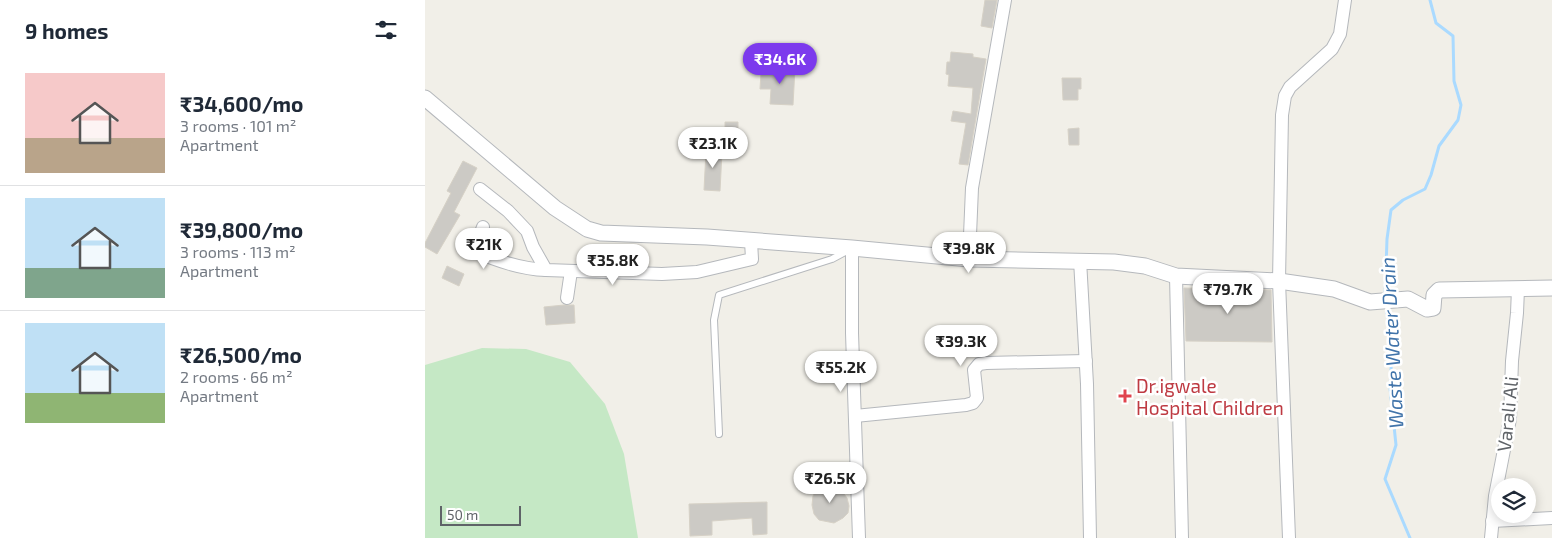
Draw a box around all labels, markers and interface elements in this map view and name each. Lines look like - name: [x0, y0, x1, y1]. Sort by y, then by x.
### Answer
- icon: filters: [372, 16, 400, 44]
- text: 9 homes: [25, 18, 108, 43]
- pin: ₹34.6K: [739, 42, 821, 85]
- text: ₹34.6K: [754, 49, 806, 68]
- text: ₹34,600/mo: [180, 91, 304, 116]
- icon: home: [65, 93, 125, 153]
- text: 3 rooms · 101 m²: [180, 116, 297, 135]
- pin: ₹23.1K: [672, 126, 754, 169]
- text: ₹23.1K: [689, 133, 737, 152]
- text: Apartment: [180, 135, 259, 154]
- text: ₹39,800/mo: [180, 217, 303, 242]
- icon: home: [65, 218, 125, 278]
- pin: ₹21K: [454, 228, 514, 270]
- pin: ₹39.8K: [928, 232, 1010, 274]
- text: ₹21K: [466, 234, 502, 253]
- text: ₹39.8K: [943, 238, 995, 257]
- text: 3 rooms · 113 m²: [180, 242, 296, 261]
- pin: ₹35.8K: [572, 244, 654, 286]
- text: ₹35.8K: [587, 250, 639, 269]
- water label: Waste Water Drain: [1375, 257, 1407, 429]
- text: Apartment: [180, 261, 259, 280]
- pin: ₹79.7K: [1187, 272, 1269, 315]
- text: ₹79.7K: [1203, 279, 1253, 298]
- pin: ₹39.3K: [920, 324, 1002, 367]
- text: ₹39.3K: [935, 331, 987, 350]
- text: ₹26,500/mo: [180, 342, 302, 367]
- icon: home: [65, 343, 125, 403]
- pin: ₹55.2K: [800, 350, 882, 393]
- text: ₹55.2K: [816, 357, 866, 376]
- text: 2 rooms · 66 m²: [180, 367, 293, 386]
- place label: Dr.igwale Hospital Children: [1136, 374, 1284, 419]
- street label: Varali Ali: [1492, 375, 1522, 453]
- text: Apartment: [180, 386, 259, 405]
- marker: Dr.igwale Hospital Children: [1118, 389, 1132, 403]
- pin: ₹26.5K: [789, 462, 871, 504]
- text: ₹26.5K: [804, 468, 856, 487]
- map controls: [1491, 478, 1536, 523]
- button: layers: [1491, 478, 1536, 523]
- scale bar: [440, 503, 521, 526]
- text: 50 m: [447, 506, 478, 523]

